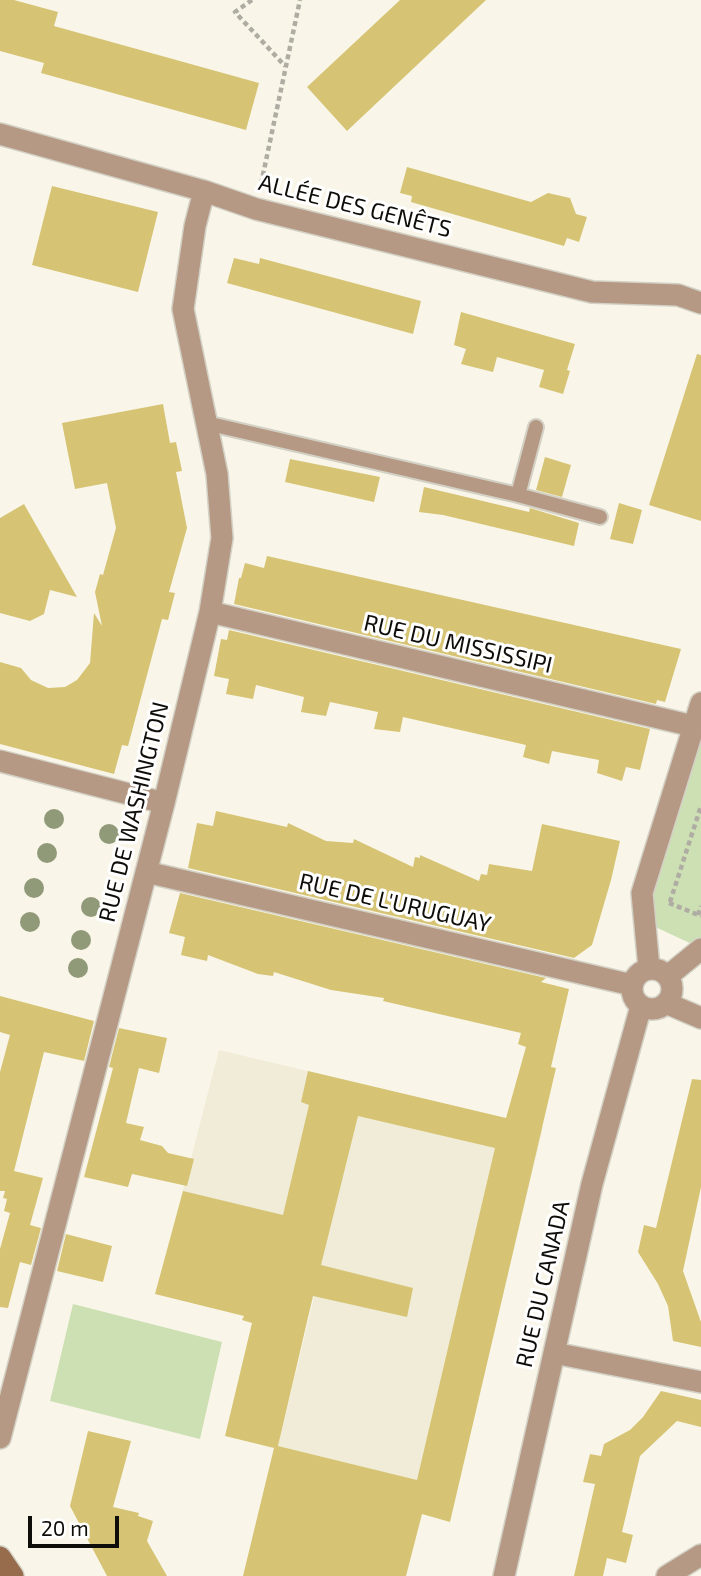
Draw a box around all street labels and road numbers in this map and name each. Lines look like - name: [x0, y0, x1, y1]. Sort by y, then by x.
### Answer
- street label: ALLÉE DES GENÊTS: [256, 169, 454, 243]
- street label: RUE DU MISSISSIPI: [361, 609, 555, 679]
- street label: RUE DE WASHINGTON: [93, 699, 175, 925]
- street label: RUE DE L'URUGUAY: [296, 867, 494, 939]
- street label: RUE DU CANADA: [510, 1198, 576, 1370]

